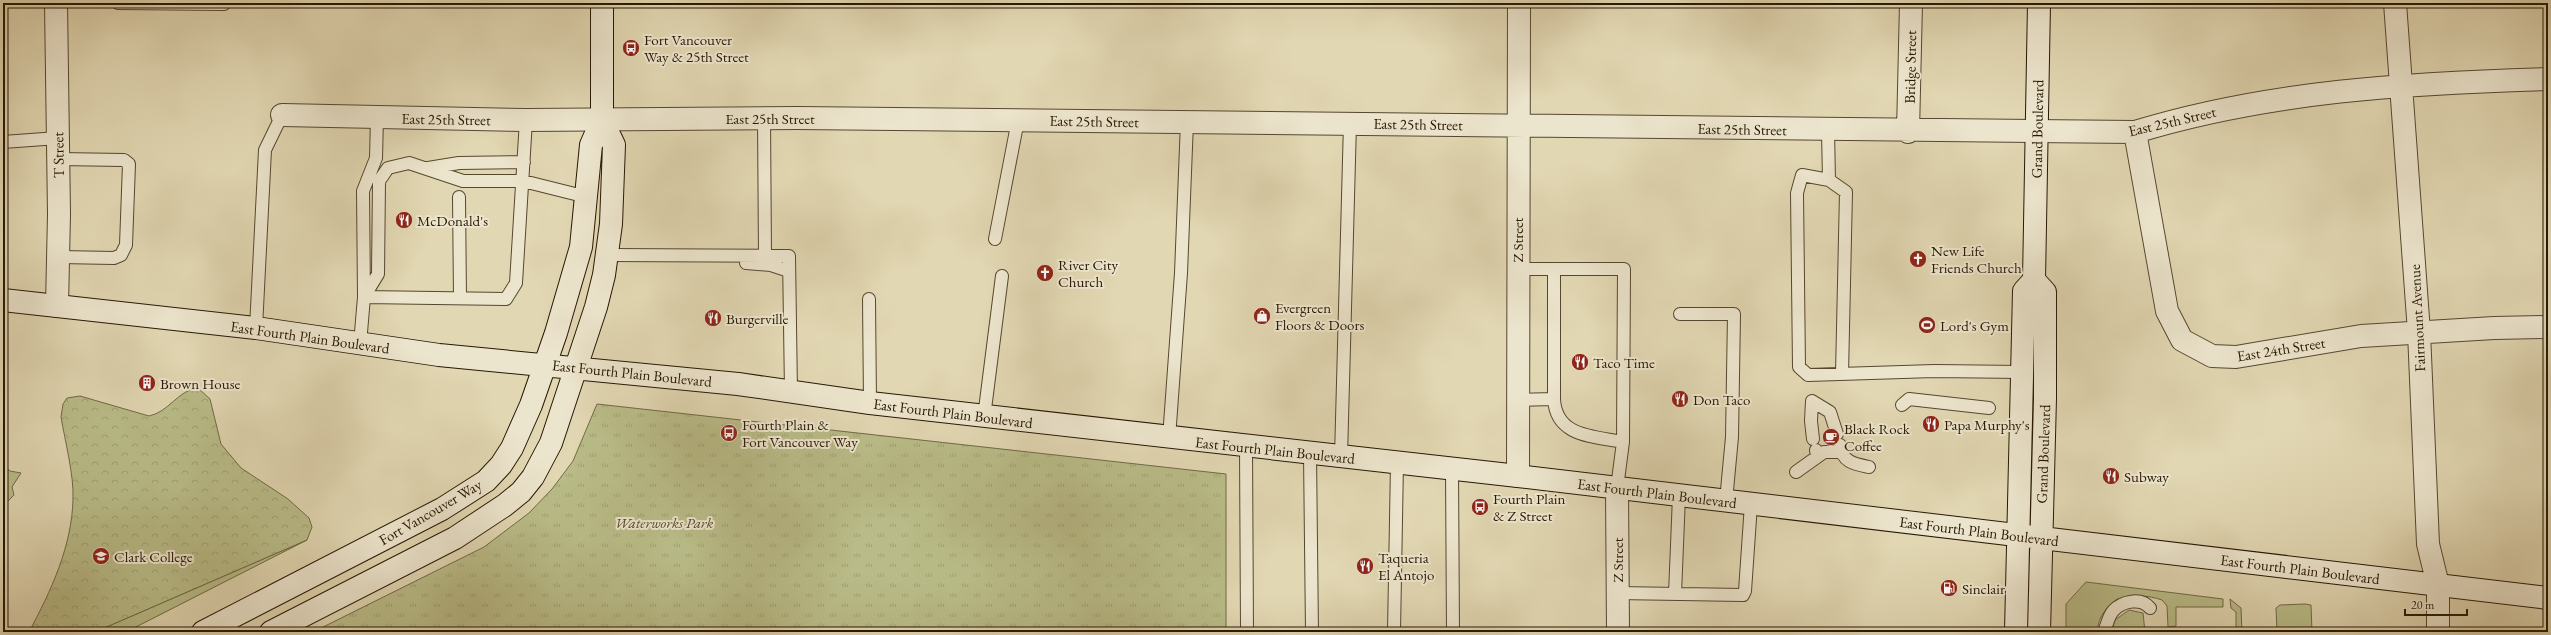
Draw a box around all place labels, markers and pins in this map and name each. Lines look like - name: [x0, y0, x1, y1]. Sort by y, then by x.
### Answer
- place label: Fort Vancouver Way & 25th Street: [644, 30, 749, 66]
- bus stop icon: Fort Vancouver Way & 25th Street: [621, 38, 641, 58]
- restaurant icon: McDonald's: [394, 210, 414, 230]
- place label: McDonald's: [417, 211, 488, 230]
- place label: New Life Friends Church: [1931, 241, 2022, 277]
- church icon: New Life Friends Church: [1908, 249, 1928, 269]
- place label: River City Church: [1058, 255, 1118, 291]
- church icon: River City Church: [1035, 263, 1055, 283]
- place label: Evergreen Floors & Doors: [1275, 298, 1364, 334]
- shop icon: Evergreen Floors & Doors: [1252, 306, 1272, 326]
- restaurant icon: Burgerville: [703, 308, 723, 328]
- place label: Burgerville: [726, 309, 789, 328]
- sports icon: Lord's Gym: [1917, 315, 1937, 335]
- place label: Lord's Gym: [1940, 316, 2009, 335]
- restaurant icon: Taco Time: [1570, 352, 1590, 372]
- place label: Taco Time: [1593, 353, 1655, 372]
- building icon: Brown House: [137, 373, 157, 393]
- place label: Brown House: [160, 374, 241, 393]
- restaurant icon: Don Taco: [1670, 389, 1690, 409]
- place label: Don Taco: [1693, 390, 1750, 409]
- restaurant icon: Papa Murphy's: [1921, 414, 1941, 434]
- place label: Fourth Plain & Fort Vancouver Way: [742, 415, 858, 451]
- place label: Papa Murphy's: [1944, 415, 2030, 434]
- place label: Black Rock Coffee: [1844, 419, 1911, 455]
- bus stop icon: Fourth Plain & Fort Vancouver Way: [719, 423, 739, 443]
- cafe icon: Black Rock Coffee: [1821, 427, 1841, 447]
- restaurant icon: Subway: [2101, 466, 2121, 486]
- place label: Subway: [2124, 467, 2169, 486]
- place label: Fourth Plain & Z Street: [1493, 489, 1566, 525]
- bus stop icon: Fourth Plain & Z Street: [1470, 497, 1490, 517]
- school or university icon: Clark College: [91, 546, 111, 566]
- place label: Clark College: [114, 547, 193, 566]
- place label: Taqueria El Antojo: [1378, 548, 1434, 584]
- restaurant icon: Taqueria El Antojo: [1355, 556, 1375, 576]
- fuel station icon: Sinclair: [1939, 578, 1959, 598]
- place label: Sinclair: [1962, 579, 2005, 598]

